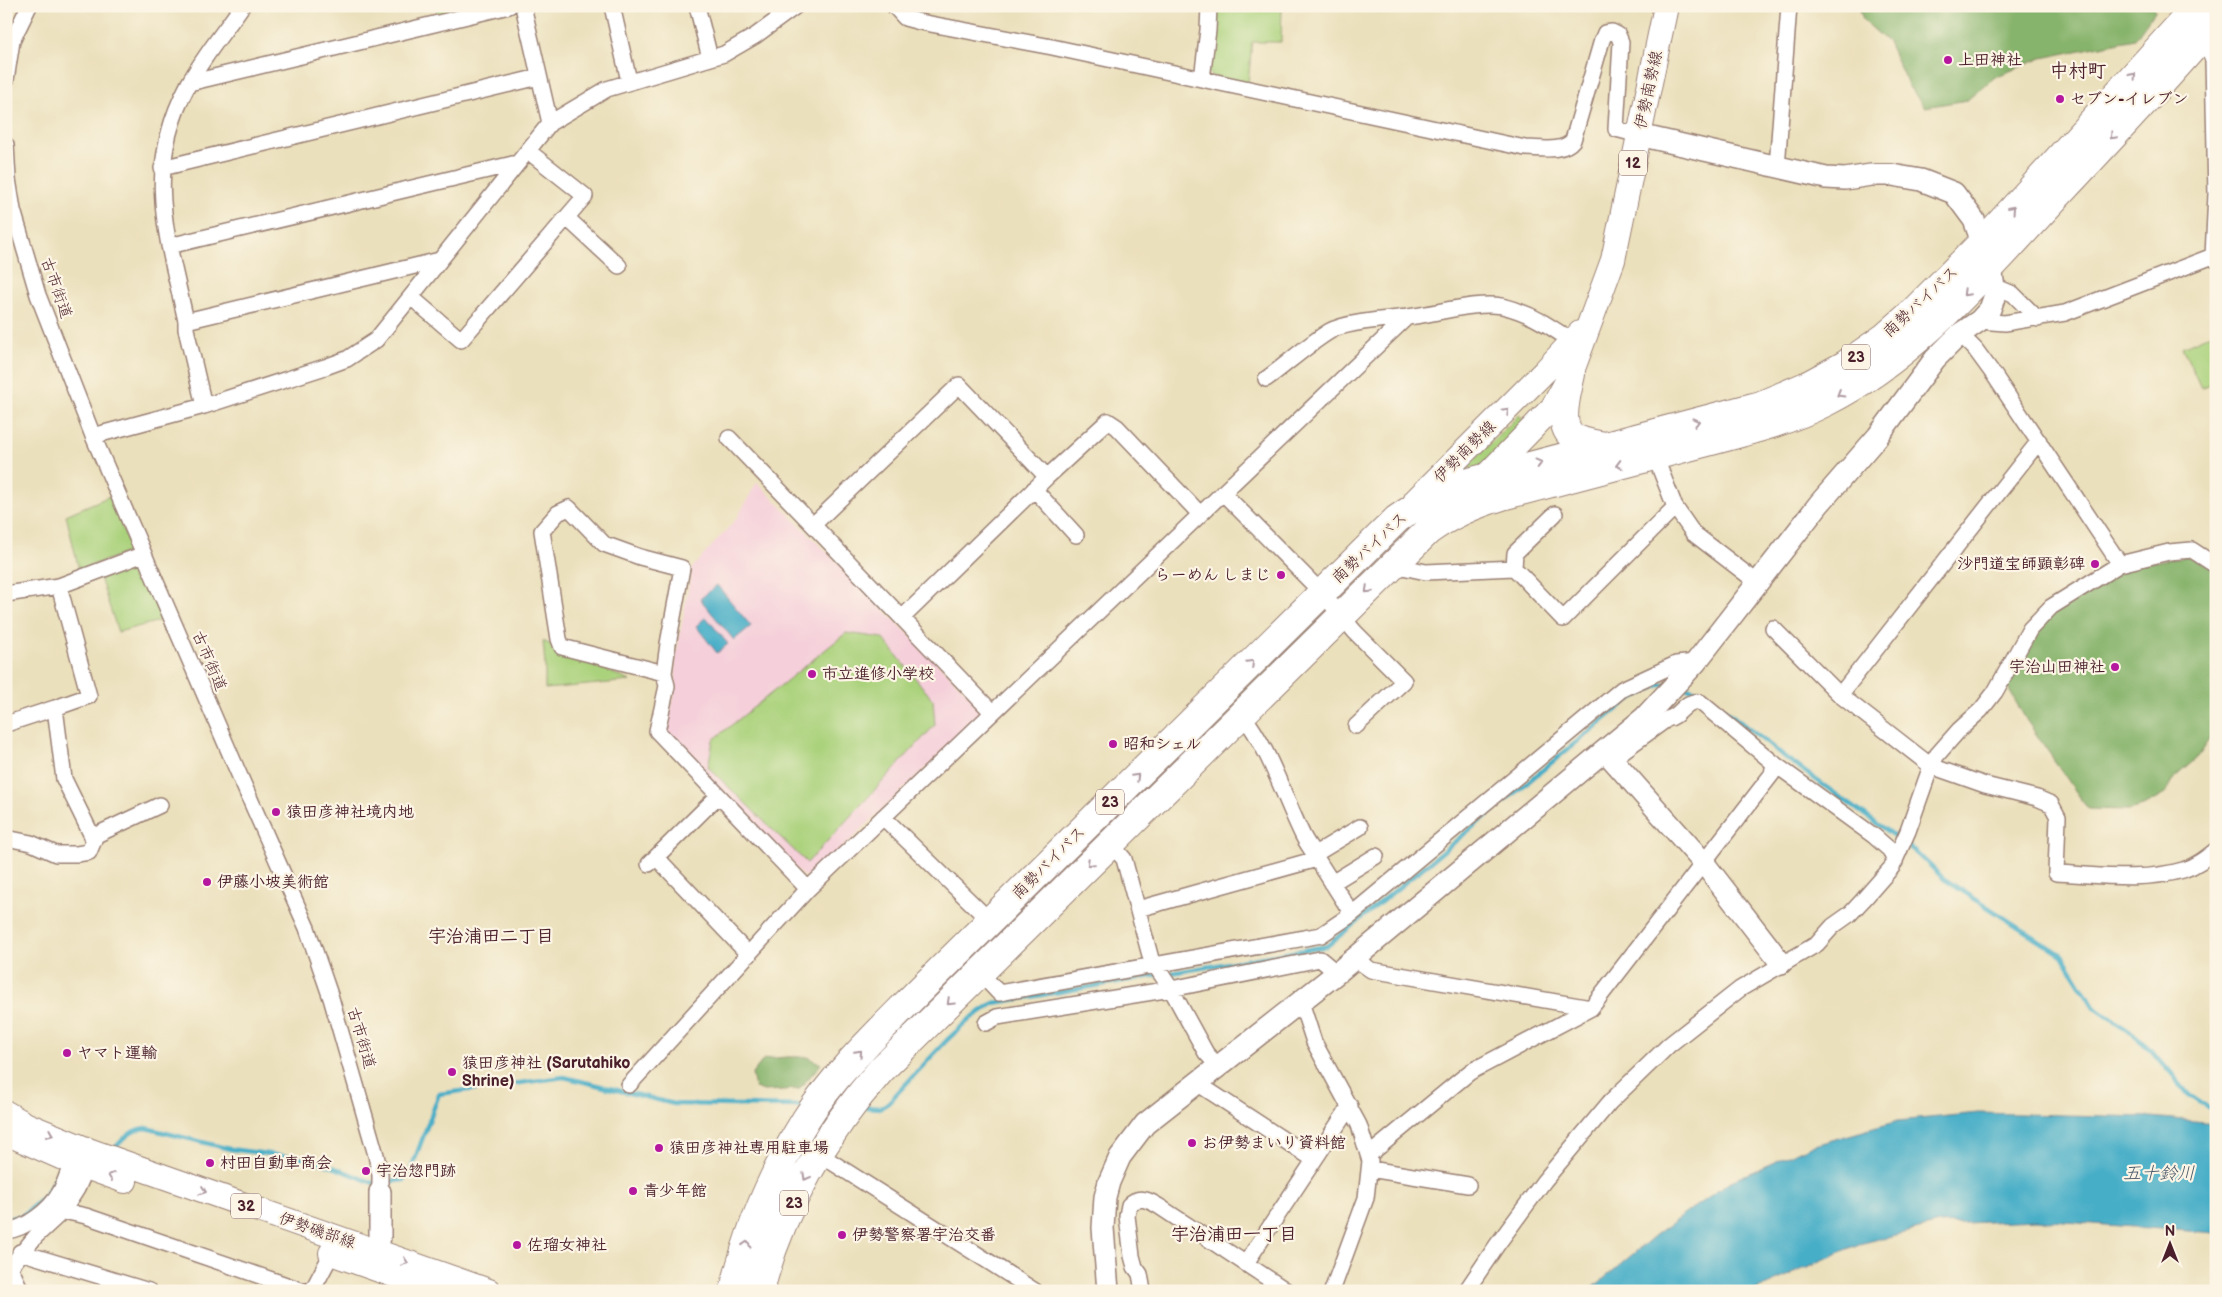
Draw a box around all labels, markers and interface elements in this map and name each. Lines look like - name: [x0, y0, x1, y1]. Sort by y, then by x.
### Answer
- street label: 伊勢南勢線: [1631, 49, 1667, 131]
- place label: 上田神社: [1958, 51, 2022, 70]
- marker: 上田神社: [1942, 54, 1954, 66]
- district label: 中村町: [2049, 60, 2107, 83]
- one-way arrow: [2128, 73, 2137, 82]
- place label: セブン-イレブン: [2070, 90, 2189, 109]
- marker: セブン-イレブン: [2054, 93, 2066, 105]
- one-way arrow: [2110, 130, 2119, 139]
- road number: 12: [1619, 150, 1647, 176]
- one-way arrow: [2007, 206, 2016, 215]
- street label: 古市街道: [37, 255, 75, 321]
- street label: 南勢バイパス: [1880, 262, 1962, 342]
- one-way arrow: [1963, 287, 1972, 296]
- road number: 23: [1842, 344, 1870, 370]
- one-way arrow: [1836, 387, 1845, 397]
- one-way arrow: [1500, 408, 1509, 417]
- street label: 伊勢南勢線: [1430, 417, 1500, 487]
- one-way arrow: [1691, 417, 1700, 428]
- one-way arrow: [1534, 458, 1543, 469]
- one-way arrow: [1615, 459, 1624, 470]
- street label: 南勢バイパス: [1329, 508, 1411, 588]
- place label: 沙門道宝師顕彰碑: [1957, 555, 2085, 574]
- marker: 沙門道宝師顕彰碑: [2089, 558, 2101, 570]
- place label: らーめん しまじ: [1155, 566, 1271, 585]
- marker: らーめん しまじ: [1275, 569, 1287, 581]
- one-way arrow: [1365, 584, 1374, 593]
- street label: 古市街道: [188, 628, 230, 694]
- place label: 宇治山田神社: [2009, 658, 2105, 677]
- one-way arrow: [1245, 660, 1254, 669]
- marker: 宇治山田神社: [2109, 661, 2121, 673]
- place label: 市立進修小学校: [822, 665, 934, 684]
- marker: 市立進修小学校: [806, 668, 818, 680]
- place label: 昭和シェル: [1123, 735, 1202, 754]
- marker: 昭和シェル: [1107, 738, 1119, 750]
- one-way arrow: [1130, 774, 1139, 783]
- road number: 23: [1096, 790, 1124, 814]
- place label: 猿田彦神社境内地: [286, 803, 414, 822]
- marker: 猿田彦神社境内地: [270, 806, 282, 818]
- street label: 南勢バイパス: [1008, 822, 1090, 904]
- one-way arrow: [1087, 857, 1096, 866]
- place label: 伊藤小坡美術館: [217, 873, 329, 892]
- marker: 伊藤小坡美術館: [201, 876, 213, 888]
- district label: 宇治浦田二丁目: [428, 926, 554, 947]
- one-way arrow: [947, 996, 956, 1005]
- street label: 古市街道: [343, 1005, 379, 1071]
- place label: ヤマト運輸: [77, 1044, 158, 1063]
- marker: ヤマト運輸: [61, 1047, 73, 1059]
- one-way arrow: [853, 1049, 862, 1058]
- place label: 猿田彦神社 (Sarutahiko Shrine): [462, 1054, 630, 1091]
- marker: 猿田彦神社 (Sarutahiko Shrine): [446, 1066, 458, 1078]
- one-way arrow: [45, 1128, 54, 1139]
- place label: お伊勢まいり資料館: [1202, 1134, 1346, 1153]
- marker: お伊勢まいり資料館: [1186, 1137, 1198, 1149]
- place label: 猿田彦神社専用駐車場: [669, 1139, 829, 1158]
- marker: 猿田彦神社専用駐車場: [653, 1142, 665, 1154]
- place label: 村田自動車商会: [220, 1154, 332, 1173]
- marker: 村田自動車商会: [204, 1157, 216, 1169]
- place label: 宇治惣門跡: [376, 1162, 456, 1181]
- water label: 五十鈴川: [2123, 1163, 2195, 1184]
- marker: 宇治惣門跡: [360, 1165, 372, 1177]
- one-way arrow: [108, 1172, 116, 1182]
- one-way arrow: [803, 1172, 813, 1181]
- place label: 青少年館: [643, 1182, 707, 1201]
- one-way arrow: [198, 1185, 206, 1195]
- marker: 青少年館: [627, 1185, 639, 1197]
- road number: 23: [780, 1190, 808, 1216]
- road number: 32: [231, 1194, 261, 1218]
- street label: 伊勢磯部線: [276, 1209, 358, 1253]
- north arrow: [2144, 1220, 2194, 1270]
- text: N: [2165, 1223, 2175, 1240]
- district label: 宇治浦田一丁目: [1171, 1224, 1297, 1245]
- place label: 伊勢警察署宇治交番: [852, 1226, 996, 1245]
- marker: 伊勢警察署宇治交番: [836, 1229, 848, 1241]
- place label: 佐瑠女神社: [527, 1236, 607, 1255]
- marker: 佐瑠女神社: [511, 1239, 523, 1251]
- one-way arrow: [742, 1240, 752, 1248]
- one-way arrow: [401, 1256, 409, 1266]

